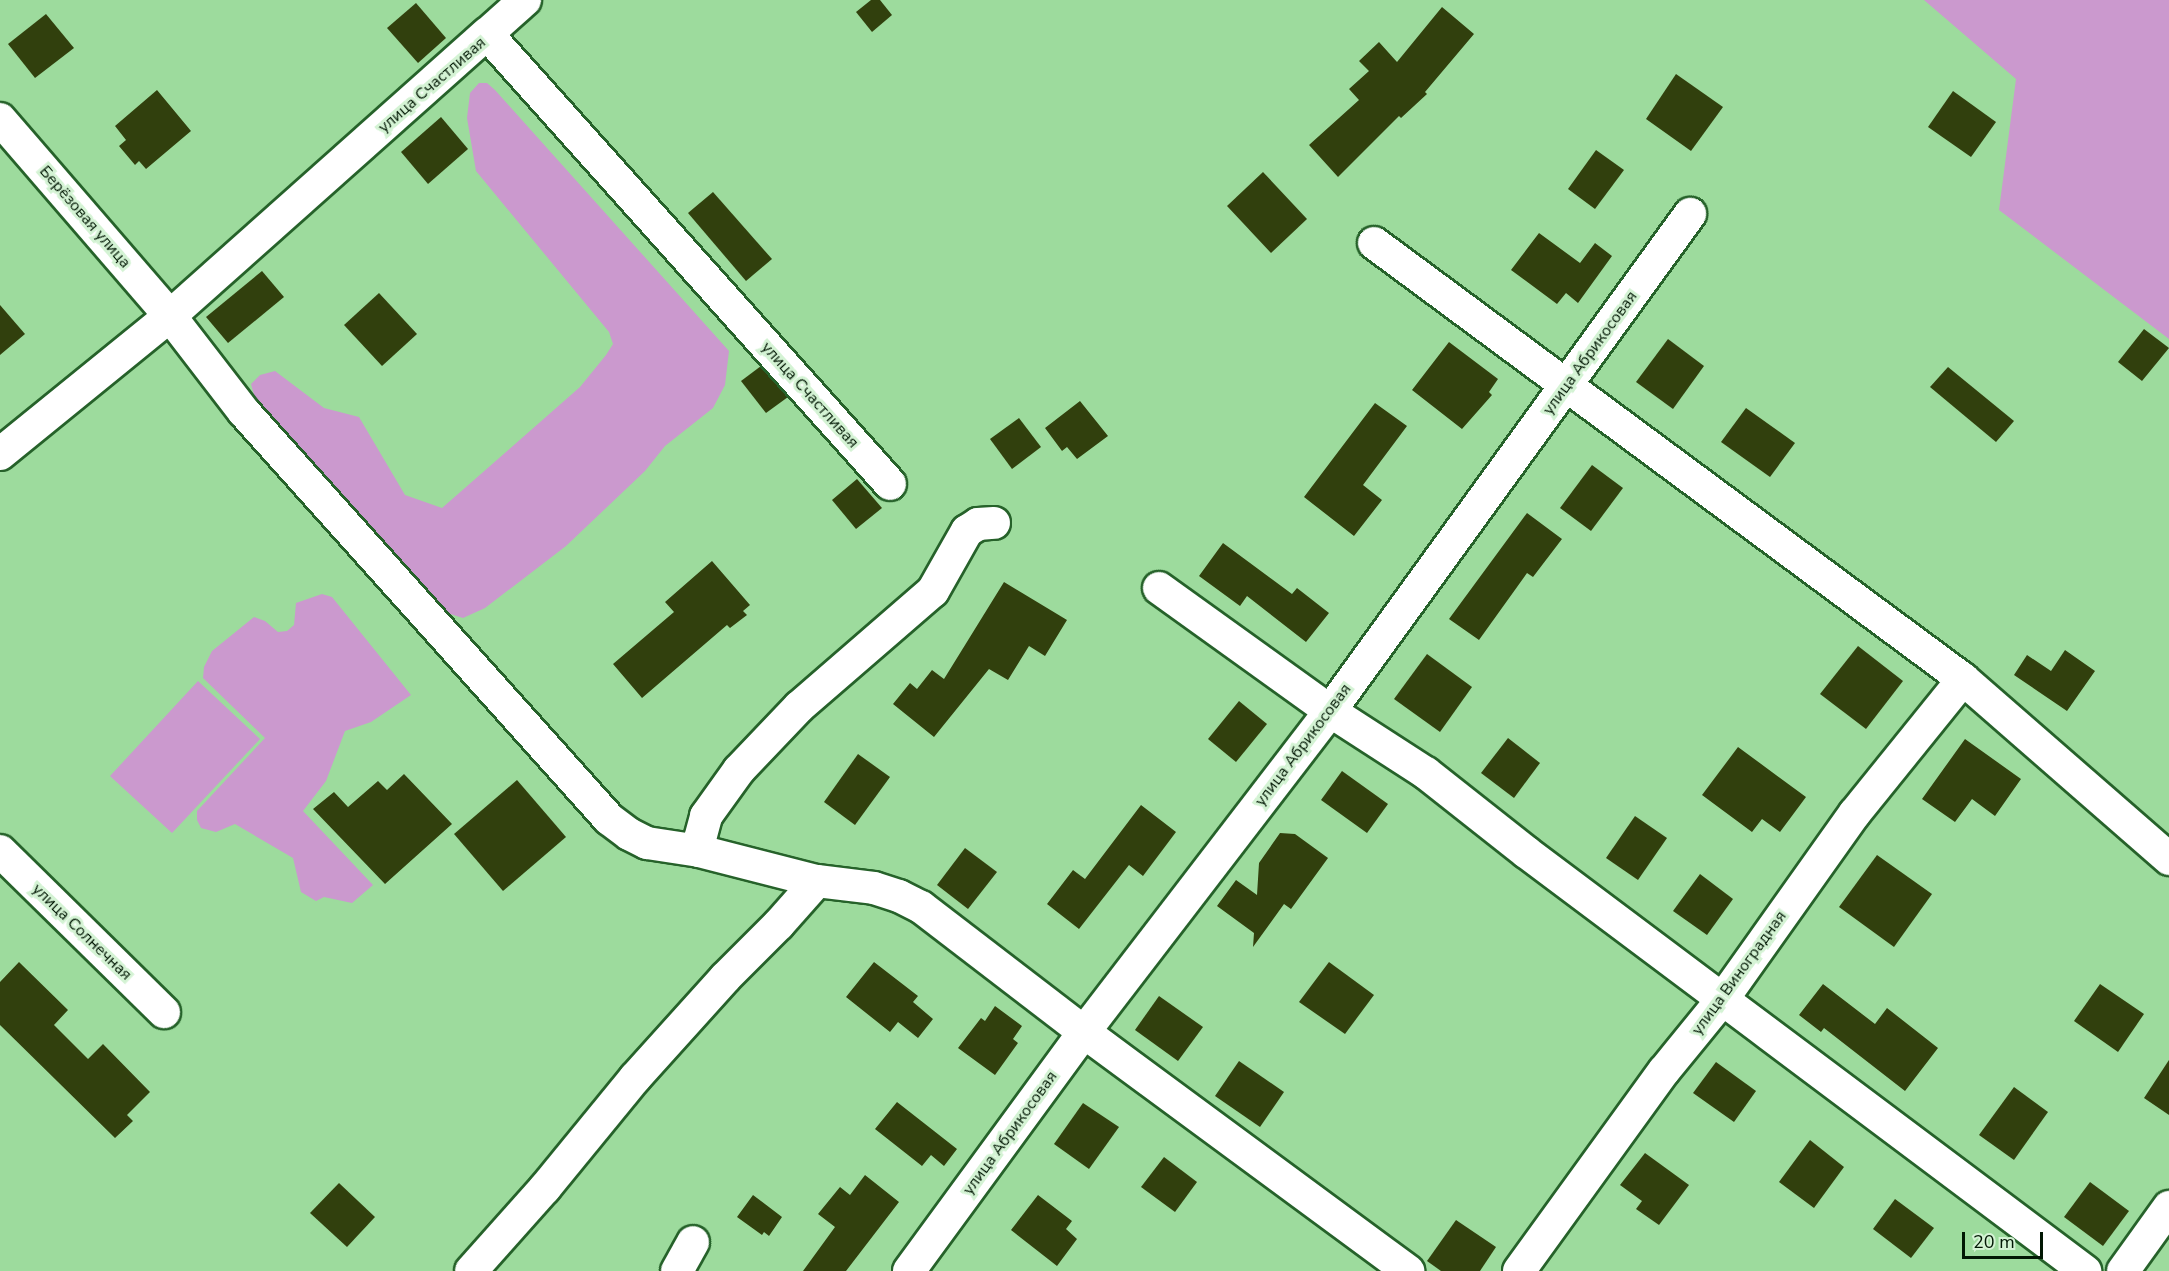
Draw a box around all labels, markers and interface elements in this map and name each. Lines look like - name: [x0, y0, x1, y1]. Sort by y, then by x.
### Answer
- street label: улица Счастливая: [374, 33, 490, 137]
- street label: Берёзовая улица: [35, 162, 135, 272]
- street label: улица Абрикосовая: [1539, 287, 1641, 419]
- street label: улица Счастливая: [757, 338, 863, 452]
- street label: улица Абрикосовая: [1251, 680, 1355, 810]
- street label: улица Солнечная: [28, 880, 136, 984]
- street label: улица Виноградная: [1688, 907, 1790, 1039]
- street label: улица Абрикосовая: [959, 1067, 1061, 1199]
- scale bar: [1965, 1220, 2046, 1258]
- text: 20 m: [1973, 1230, 2015, 1254]

